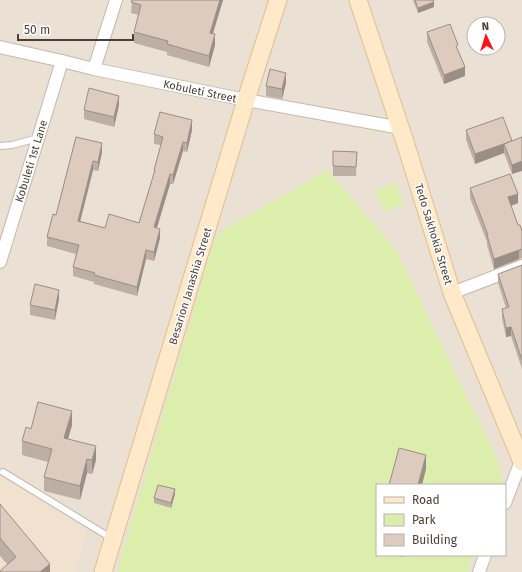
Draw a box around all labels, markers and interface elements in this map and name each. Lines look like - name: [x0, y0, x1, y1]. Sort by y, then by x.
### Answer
- scale bar: [18, 16, 133, 42]
- north arrow: [466, 16, 506, 56]
- text: N: [481, 20, 489, 33]
- text: 50 m: [24, 23, 50, 37]
- street label: Kobuleti Street: [162, 77, 238, 106]
- street label: Kobuleti 1st Lane: [13, 118, 50, 204]
- street label: Tedo Sakhokia Street: [412, 182, 455, 286]
- street label: Besarion Janashia Street: [166, 226, 215, 346]
- legend: [376, 484, 506, 556]
- text: Road: [412, 493, 440, 507]
- text: Park: [412, 513, 436, 527]
- text: Building: [412, 533, 458, 547]

